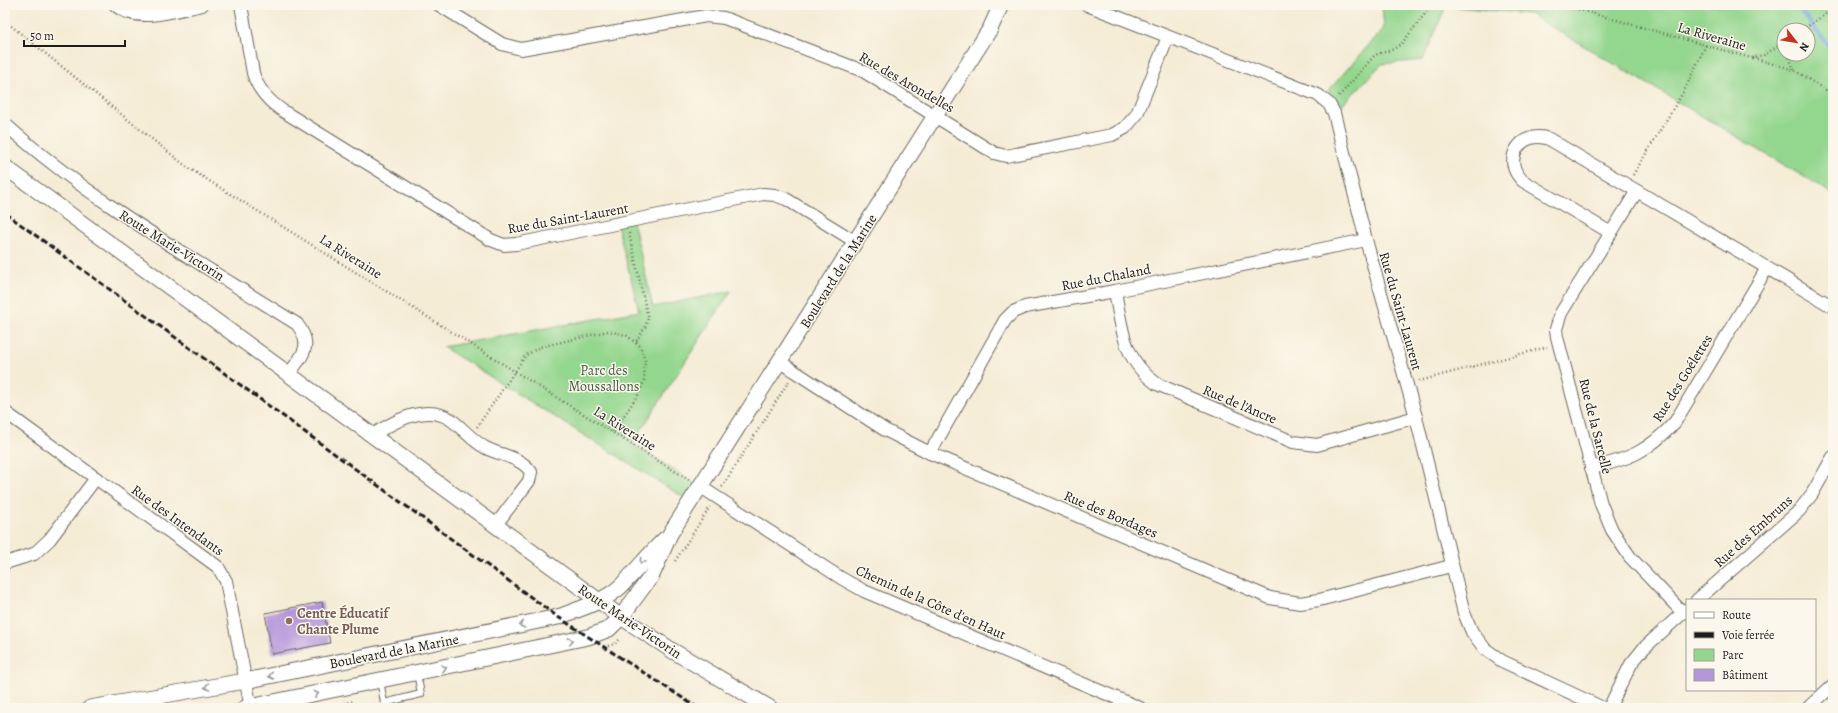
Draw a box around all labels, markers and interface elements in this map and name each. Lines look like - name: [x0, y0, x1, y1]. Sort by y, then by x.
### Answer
- street label: La Riveraine: [1675, 18, 1748, 55]
- scale bar: [24, 22, 125, 48]
- north arrow: [1776, 22, 1816, 62]
- text: 50 m: [30, 28, 54, 44]
- text: N: [1796, 40, 1813, 54]
- street label: Rue des Arondelles: [856, 47, 958, 117]
- street label: Rue du Saint-Laurent: [506, 198, 630, 238]
- street label: Route Marie-Victorin: [115, 205, 228, 286]
- street label: Boulevard de la Marine: [796, 211, 881, 332]
- street label: La Riveraine: [316, 230, 386, 283]
- street label: Rue du Saint-Laurent: [1375, 250, 1427, 373]
- street label: Rue du Chaland: [1060, 259, 1153, 295]
- street label: Rue des Goélettes: [1648, 331, 1717, 426]
- park label: Parc des Moussallons: [568, 361, 640, 396]
- street label: Rue de la Sarcelle: [1574, 376, 1617, 476]
- street label: Rue de l'Ancre: [1200, 380, 1280, 429]
- street label: La Riveraine: [590, 402, 660, 455]
- street label: Rue des Intendants: [128, 480, 228, 560]
- street label: Rue des Bordages: [1061, 486, 1161, 543]
- street label: Rue des Embruns: [1710, 491, 1797, 572]
- one-way arrow: [640, 556, 647, 564]
- street label: Chemin de la Côte d'en Haut: [853, 561, 1009, 644]
- street label: Route Marie-Victorin: [574, 580, 685, 663]
- legend: [1686, 599, 1816, 691]
- place label: Centre Éducatif Chante Plume: [297, 604, 391, 639]
- text: Route: [1722, 607, 1751, 623]
- marker: Centre Éducatif Chante Plume: [284, 616, 294, 626]
- one-way arrow: [519, 620, 525, 628]
- text: Voie ferrée: [1721, 627, 1774, 643]
- street label: Boulevard de la Marine: [328, 630, 460, 673]
- one-way arrow: [568, 637, 574, 646]
- text: Parc: [1722, 647, 1744, 663]
- one-way arrow: [441, 664, 447, 672]
- text: Bâtiment: [1722, 667, 1768, 683]
- one-way arrow: [268, 671, 274, 679]
- one-way arrow: [204, 683, 210, 691]
- one-way arrow: [313, 690, 320, 698]

